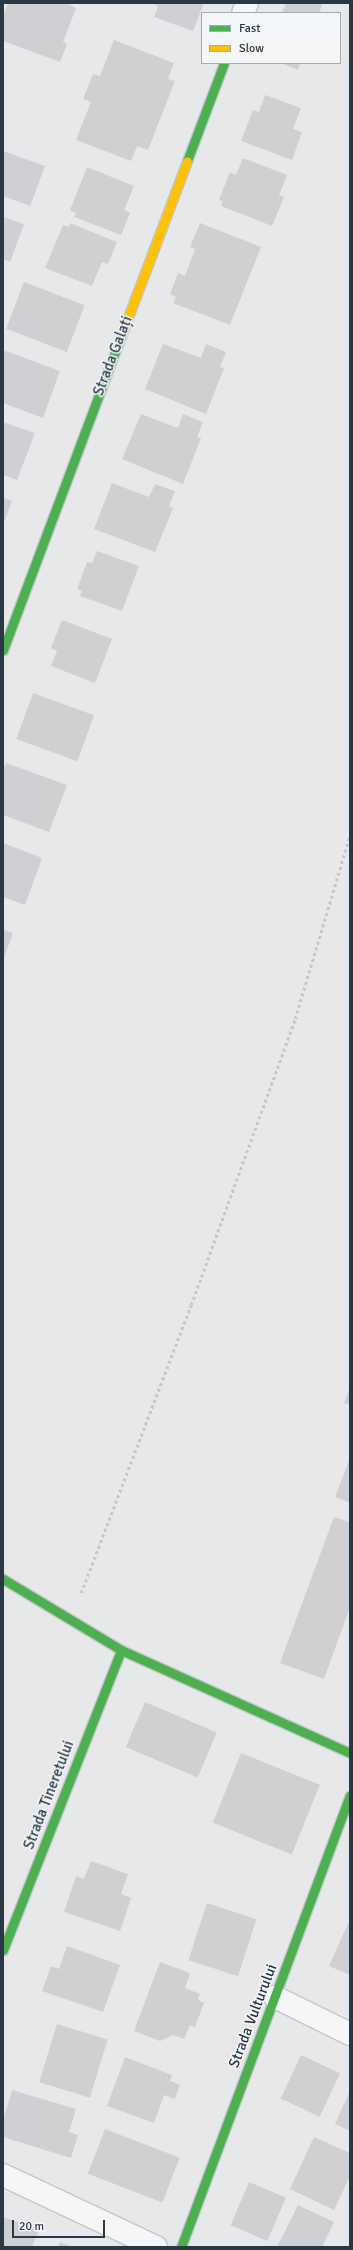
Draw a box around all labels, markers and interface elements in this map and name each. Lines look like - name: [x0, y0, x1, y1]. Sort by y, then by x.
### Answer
- legend: [201, 12, 341, 64]
- text: Fast: [239, 21, 260, 36]
- text: Slow: [239, 41, 264, 56]
- street label: Strada Galați: [90, 314, 136, 398]
- street label: Strada Tineretului: [20, 1738, 78, 1852]
- street label: Strada Vulturului: [225, 1962, 281, 2070]
- scale bar: [14, 2212, 107, 2238]
- text: 20 m: [19, 2219, 44, 2234]

